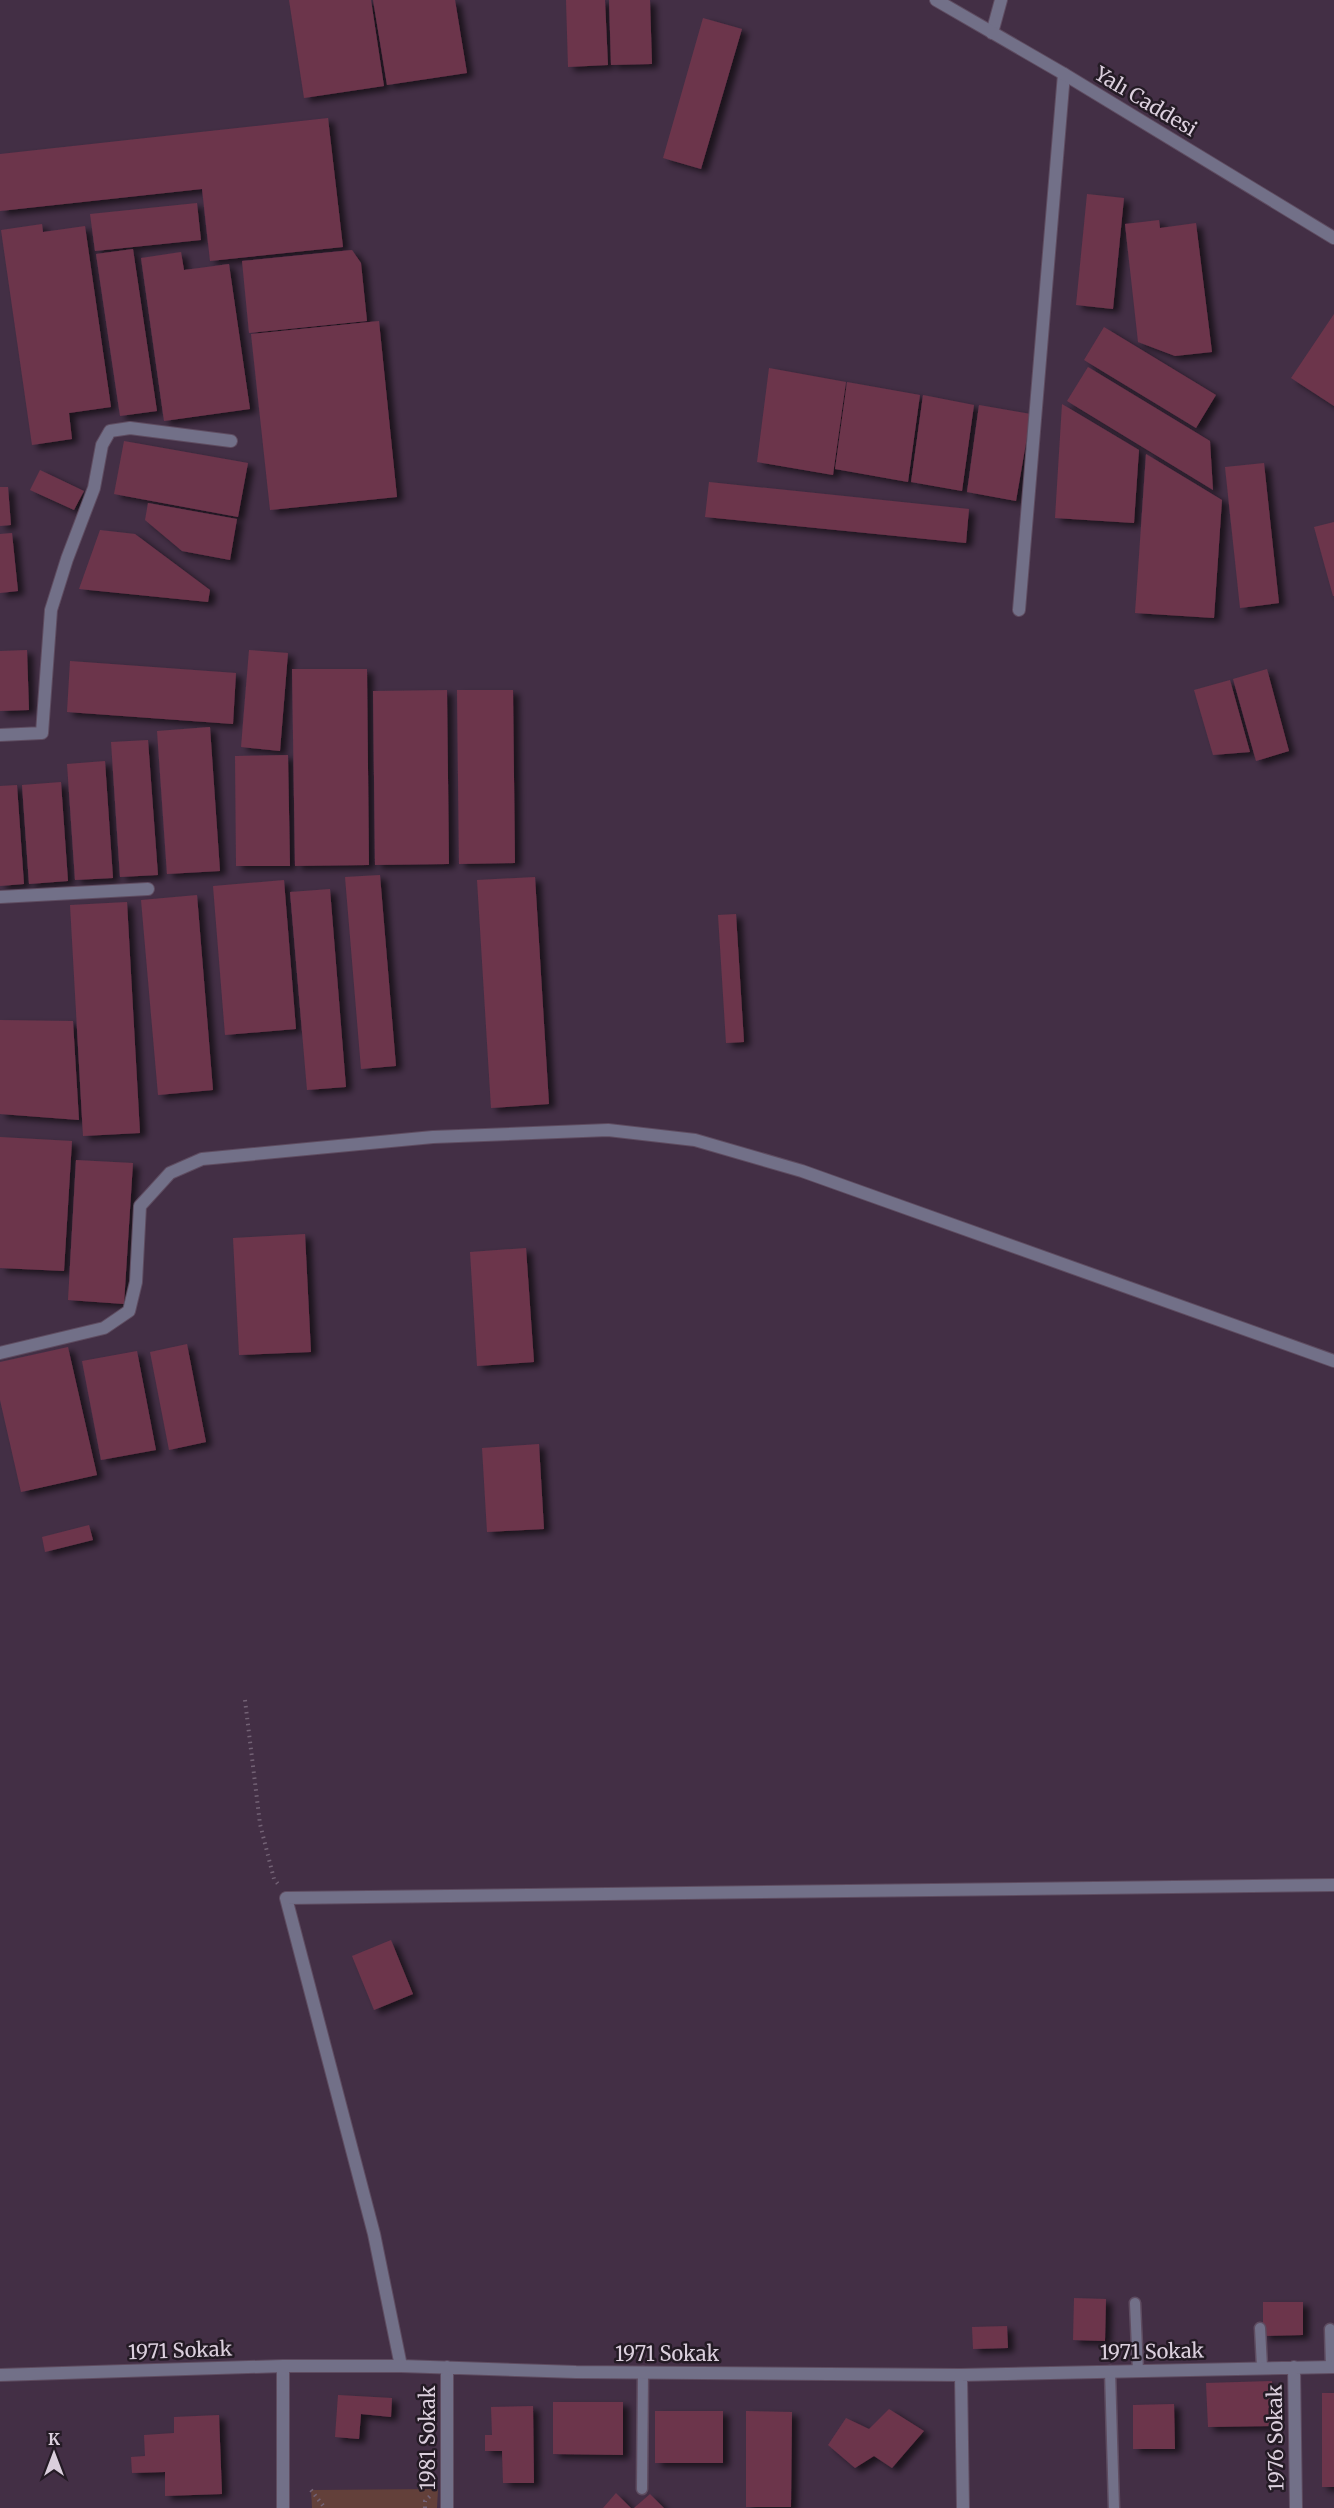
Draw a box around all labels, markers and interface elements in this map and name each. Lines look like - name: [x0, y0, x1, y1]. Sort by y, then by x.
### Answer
- street label: Yalı Caddesi: [1089, 60, 1202, 141]
- street label: 1971 Sokak: [127, 2336, 233, 2364]
- street label: 1971 Sokak: [1100, 2338, 1205, 2364]
- street label: 1971 Sokak: [615, 2341, 719, 2366]
- street label: 1976 Sokak: [1262, 2384, 1288, 2491]
- street label: 1981 Sokak: [415, 2385, 440, 2490]
- north arrow: [24, 2424, 84, 2484]
- text: K: [48, 2429, 60, 2449]

